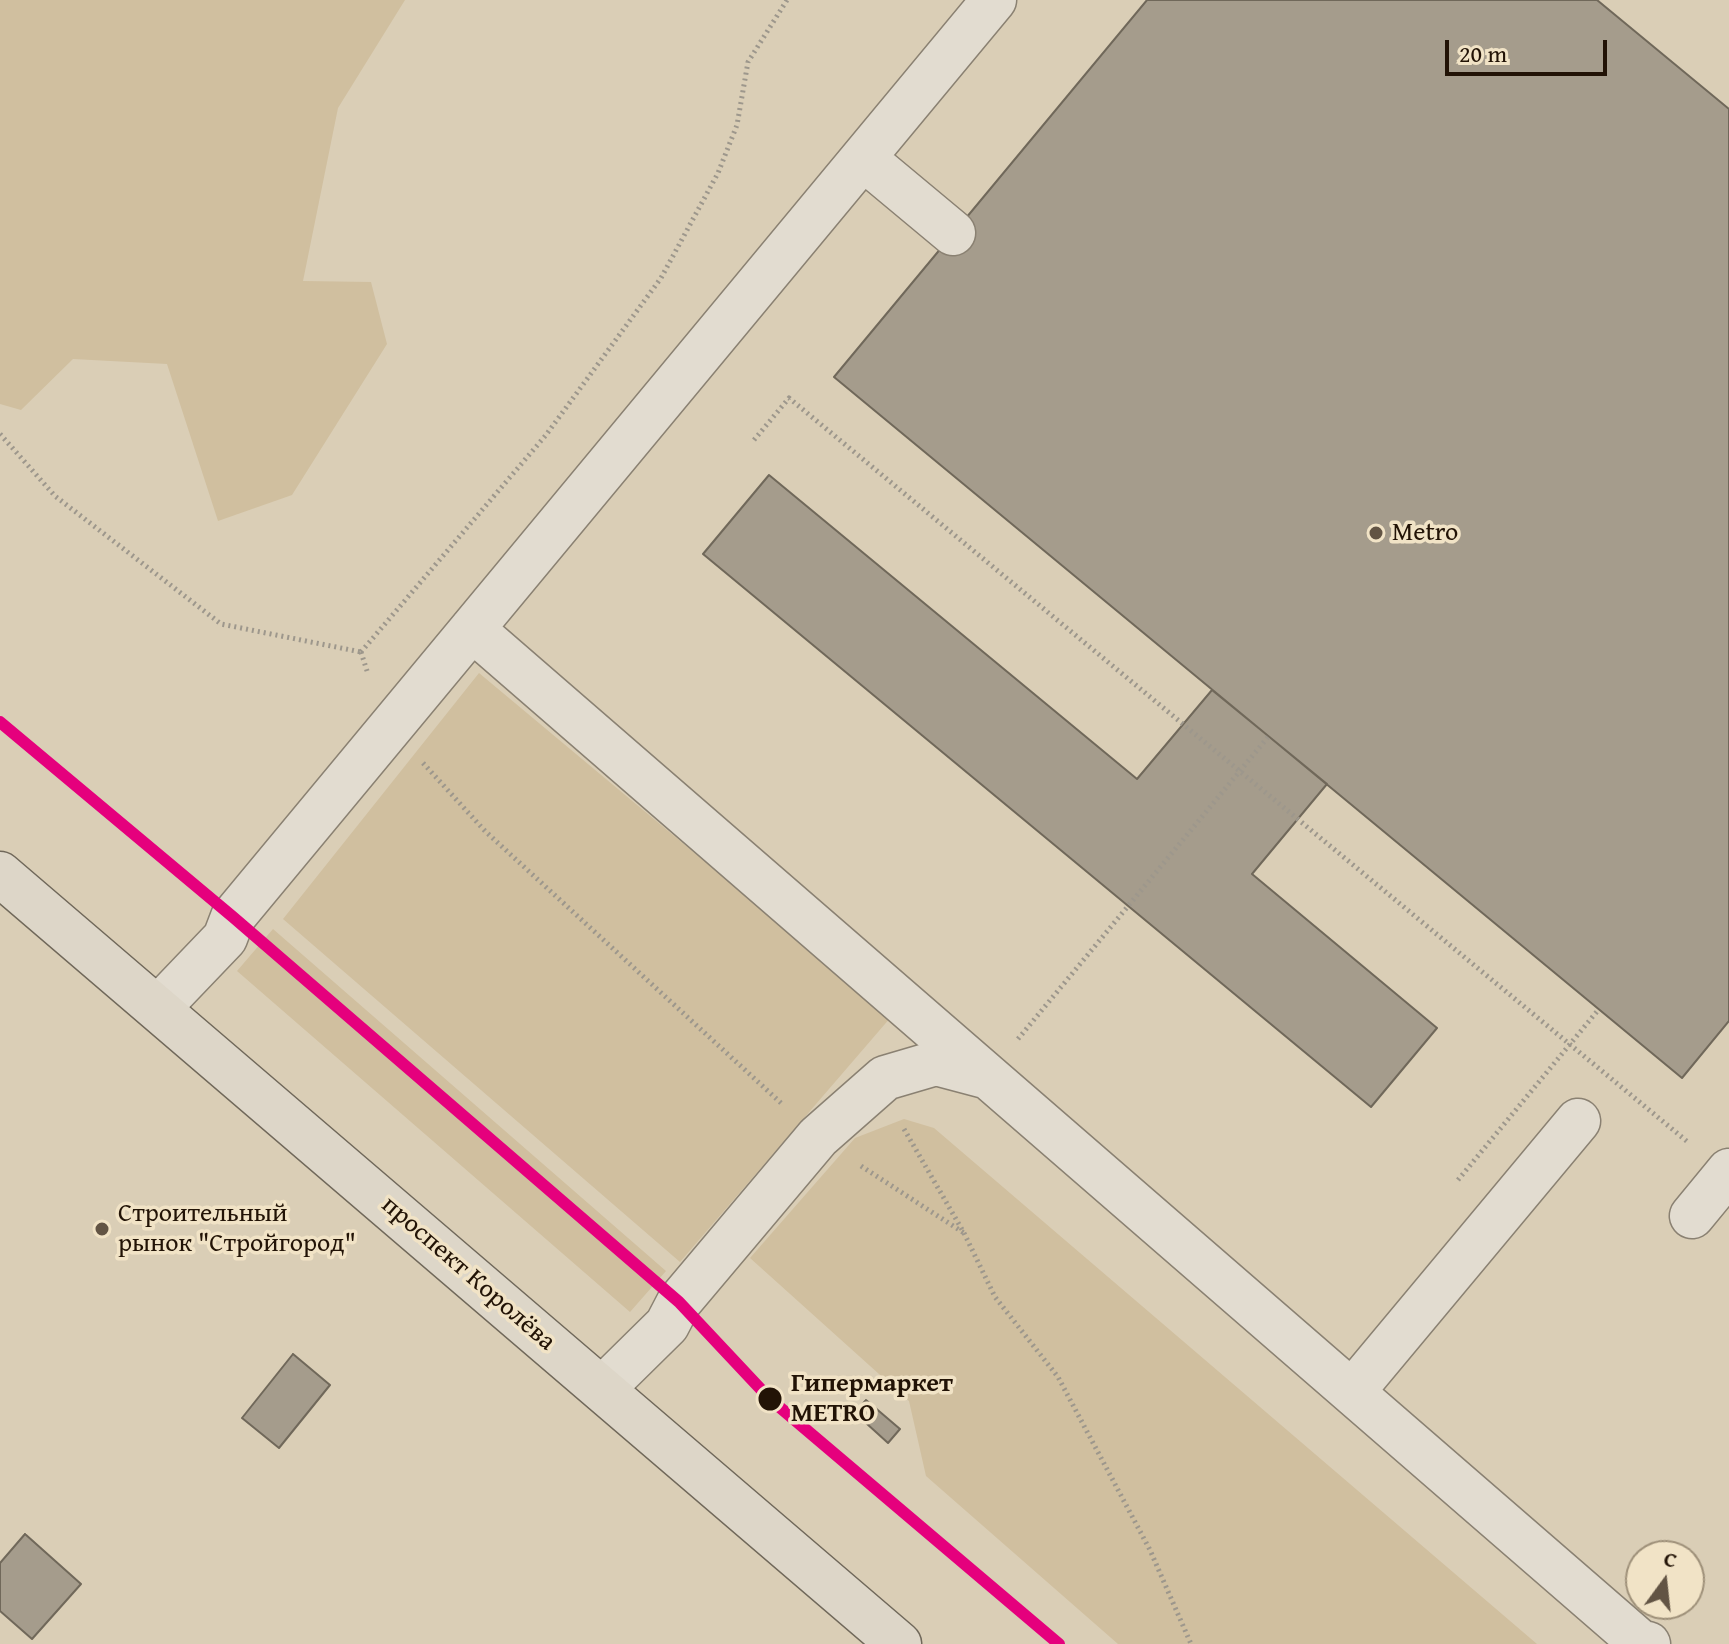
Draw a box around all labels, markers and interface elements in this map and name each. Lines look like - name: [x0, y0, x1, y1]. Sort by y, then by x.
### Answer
- scale bar: [1449, 24, 1611, 74]
- text: 20 m: [1459, 36, 1507, 71]
- place label: Metro: [1392, 517, 1458, 549]
- marker: Metro: [1367, 524, 1385, 542]
- street label: проспект Королёва: [375, 1190, 561, 1358]
- place label: Строительный рынок "Стройгород": [118, 1198, 356, 1260]
- marker: Строительный рынок "Стройгород": [93, 1220, 111, 1238]
- place label: Гипермаркет METRO: [791, 1368, 953, 1430]
- marker: Гипермаркет METRO: [756, 1385, 784, 1413]
- north arrow: [1625, 1540, 1705, 1620]
- text: С: [1661, 1542, 1681, 1576]

